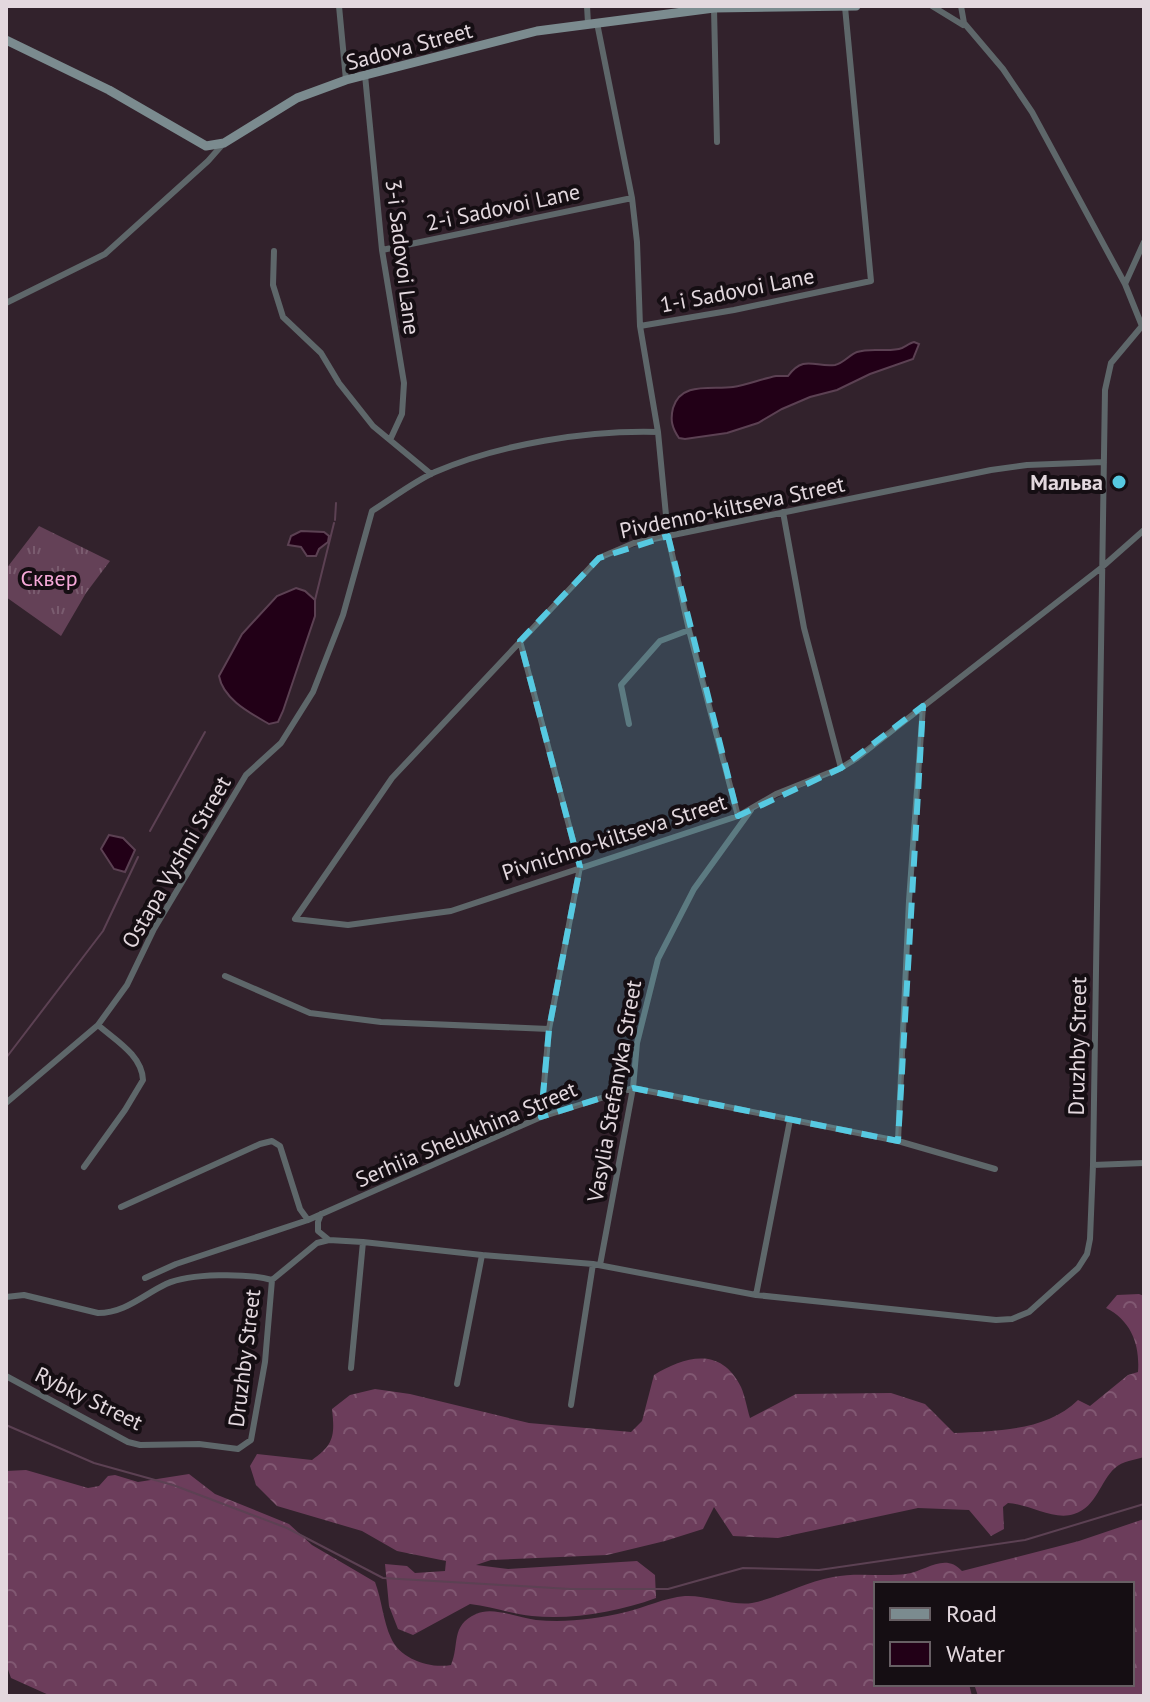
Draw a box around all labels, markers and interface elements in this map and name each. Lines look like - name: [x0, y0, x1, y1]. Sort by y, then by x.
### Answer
- street label: Sadova Street: [343, 16, 476, 76]
- street label: 2-i Sadovoi Lane: [423, 177, 583, 237]
- street label: 3-i Sadovoi Lane: [380, 178, 426, 336]
- street label: 1-i Sadovoi Lane: [657, 261, 817, 319]
- place label: Мальва: [1030, 468, 1103, 496]
- street label: Pivdenno-kiltseva Street: [617, 469, 848, 545]
- marker: Мальва: [1110, 473, 1128, 491]
- park label: Сквер: [20, 564, 78, 592]
- street label: Ostapa Vyshni Street: [115, 770, 237, 953]
- street label: Pivnichno-kiltseva Street: [498, 787, 730, 887]
- street label: Druzhby Street: [1062, 976, 1092, 1116]
- street label: Vasylia Stefanyka Street: [581, 977, 647, 1205]
- street label: Serhiia Shelukhina Street: [351, 1074, 581, 1193]
- street label: Druzhby Street: [222, 1287, 266, 1429]
- street label: Rybky Street: [31, 1360, 148, 1436]
- legend: [874, 1582, 1134, 1686]
- text: Road: [946, 1598, 997, 1629]
- text: Water: [946, 1638, 1005, 1669]

